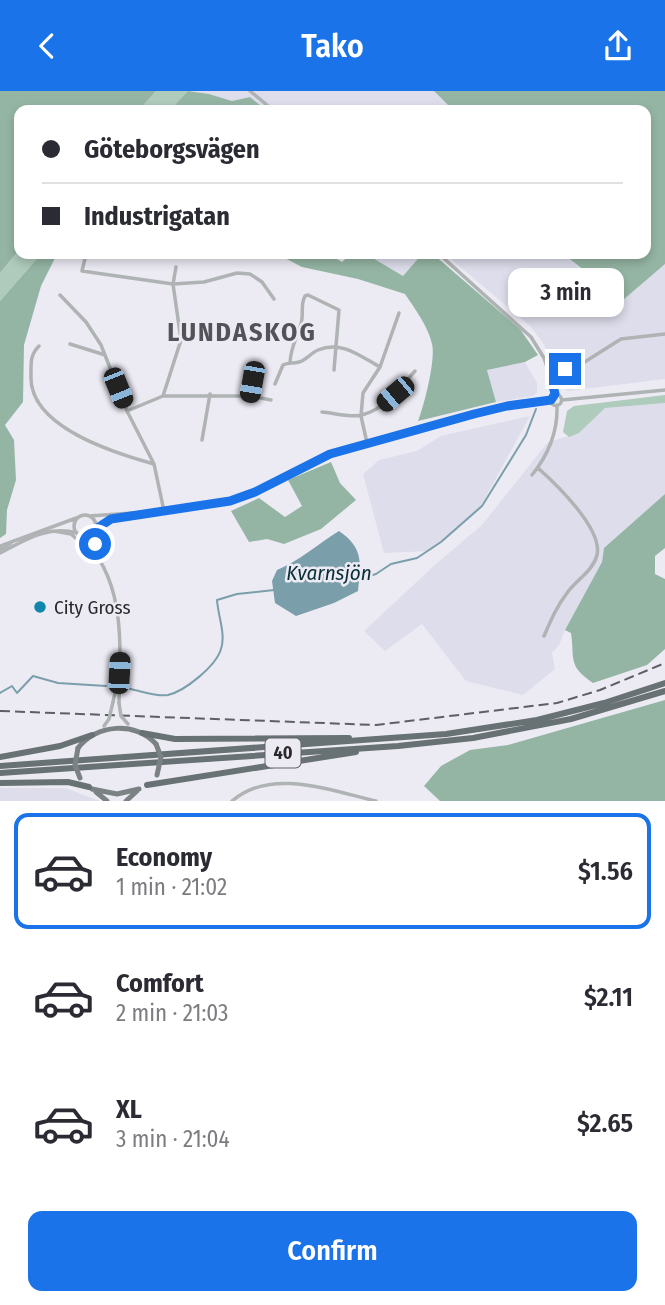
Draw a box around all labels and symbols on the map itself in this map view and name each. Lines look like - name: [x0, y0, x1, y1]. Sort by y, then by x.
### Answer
- callout: 3 min: [507, 267, 623, 317]
- district label: LUNDASKOG: [167, 317, 317, 348]
- route end: [549, 353, 581, 385]
- car: [239, 359, 266, 405]
- car: [101, 365, 136, 411]
- car: [373, 372, 418, 416]
- route start: [79, 528, 111, 560]
- water label: Kvarnsjön: [286, 560, 372, 586]
- place label: City Gross: [54, 596, 131, 619]
- marker: City Gross: [32, 599, 48, 615]
- car: [108, 651, 131, 695]
- road number: 40: [266, 739, 300, 767]

